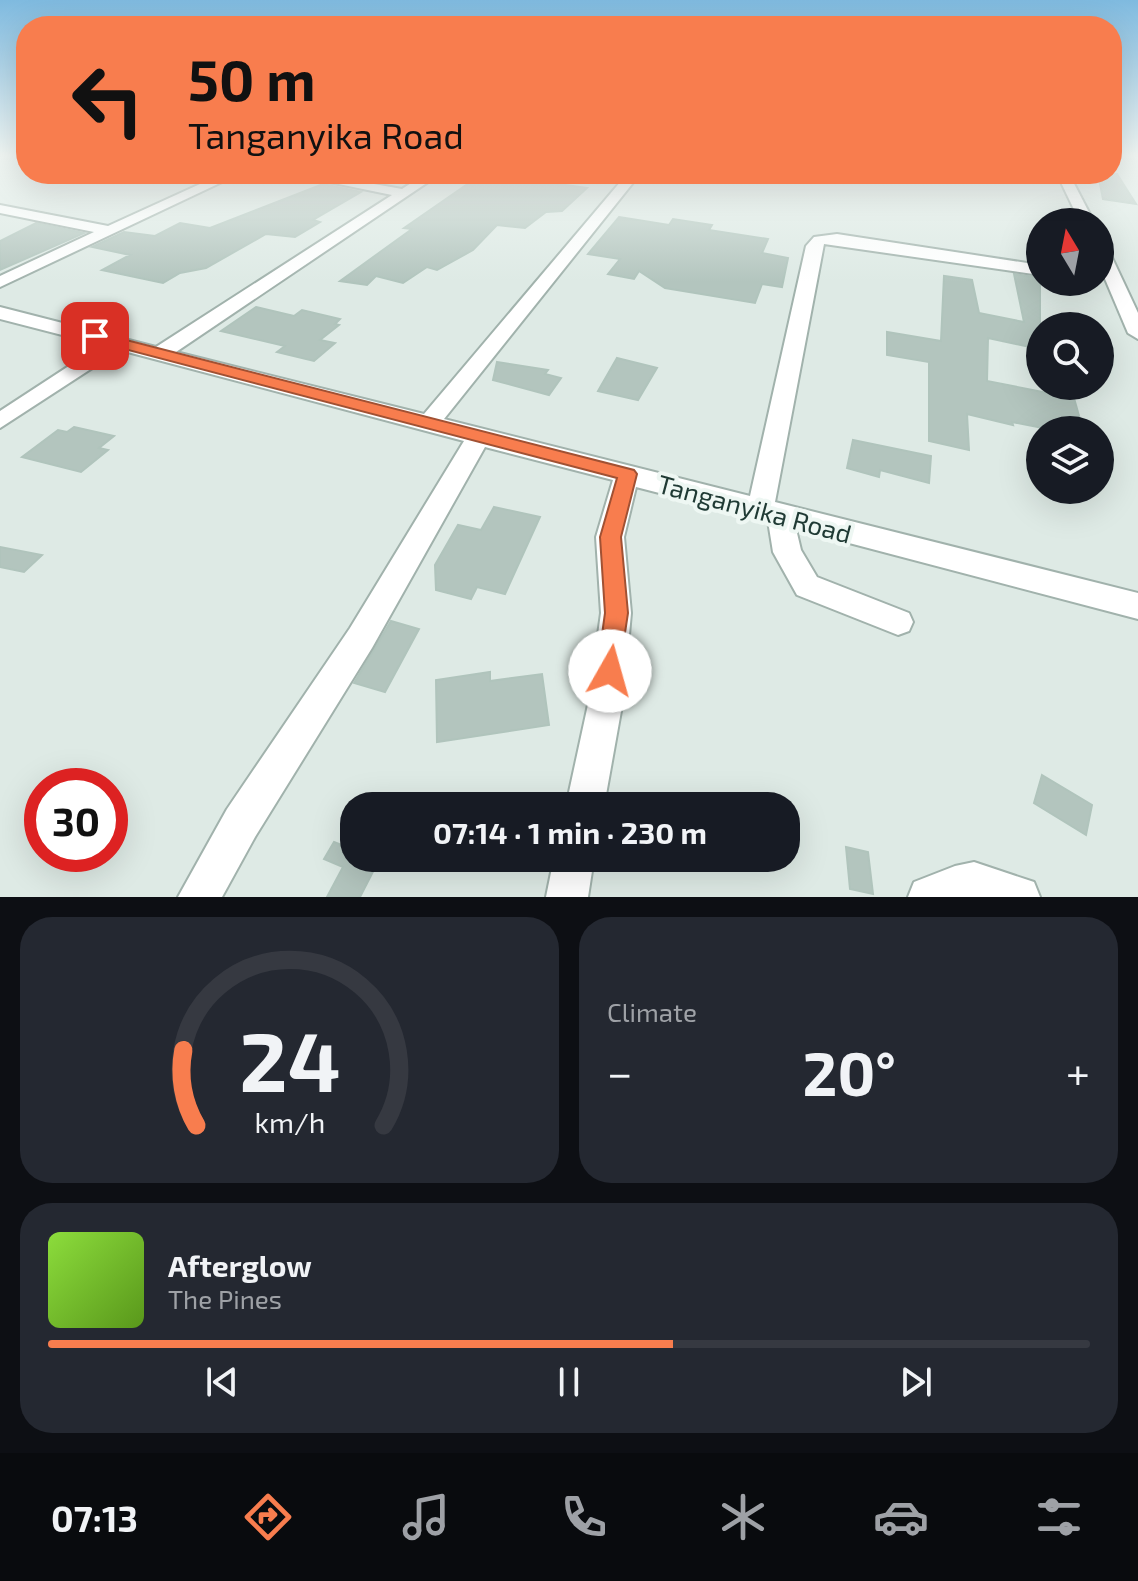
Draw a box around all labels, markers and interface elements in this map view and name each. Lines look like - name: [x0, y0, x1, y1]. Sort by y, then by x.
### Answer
- text: 50 m: [188, 45, 316, 112]
- icon: left: [56, 48, 160, 152]
- text: Tanganyika Road: [188, 113, 464, 156]
- north arrow: [1026, 208, 1114, 296]
- map controls: [1026, 208, 1114, 504]
- pin: [61, 302, 129, 370]
- button: search: [1026, 312, 1114, 400]
- icon: arrive: [73, 314, 117, 358]
- button: layers: [1026, 416, 1114, 504]
- street label: Tanganyika Road: [655, 467, 855, 549]
- position arrow: [568, 629, 652, 713]
- speed limit sign: 30: [24, 768, 128, 872]
- text: 07:14 · 1 min · 230 m: [433, 814, 707, 850]
- text: Climate: [607, 996, 697, 1027]
- text: 24: [239, 1009, 340, 1109]
- text: 20°: [803, 1036, 896, 1108]
- text: −: [607, 1045, 633, 1098]
- text: +: [1066, 1045, 1090, 1098]
- text: km/h: [254, 1104, 325, 1139]
- text: Afterglow: [168, 1247, 312, 1283]
- text: The Pines: [168, 1283, 282, 1314]
- icon: previous: [200, 1360, 244, 1404]
- icon: pause: [547, 1360, 591, 1404]
- icon: next: [894, 1360, 938, 1404]
- icon: directions: [240, 1489, 296, 1545]
- icon: music: [398, 1489, 454, 1545]
- icon: phone: [556, 1489, 612, 1545]
- icon: climate: [715, 1489, 771, 1545]
- icon: car: [873, 1489, 929, 1545]
- icon: filters: [1031, 1489, 1087, 1545]
- text: 07:13: [51, 1496, 138, 1539]

